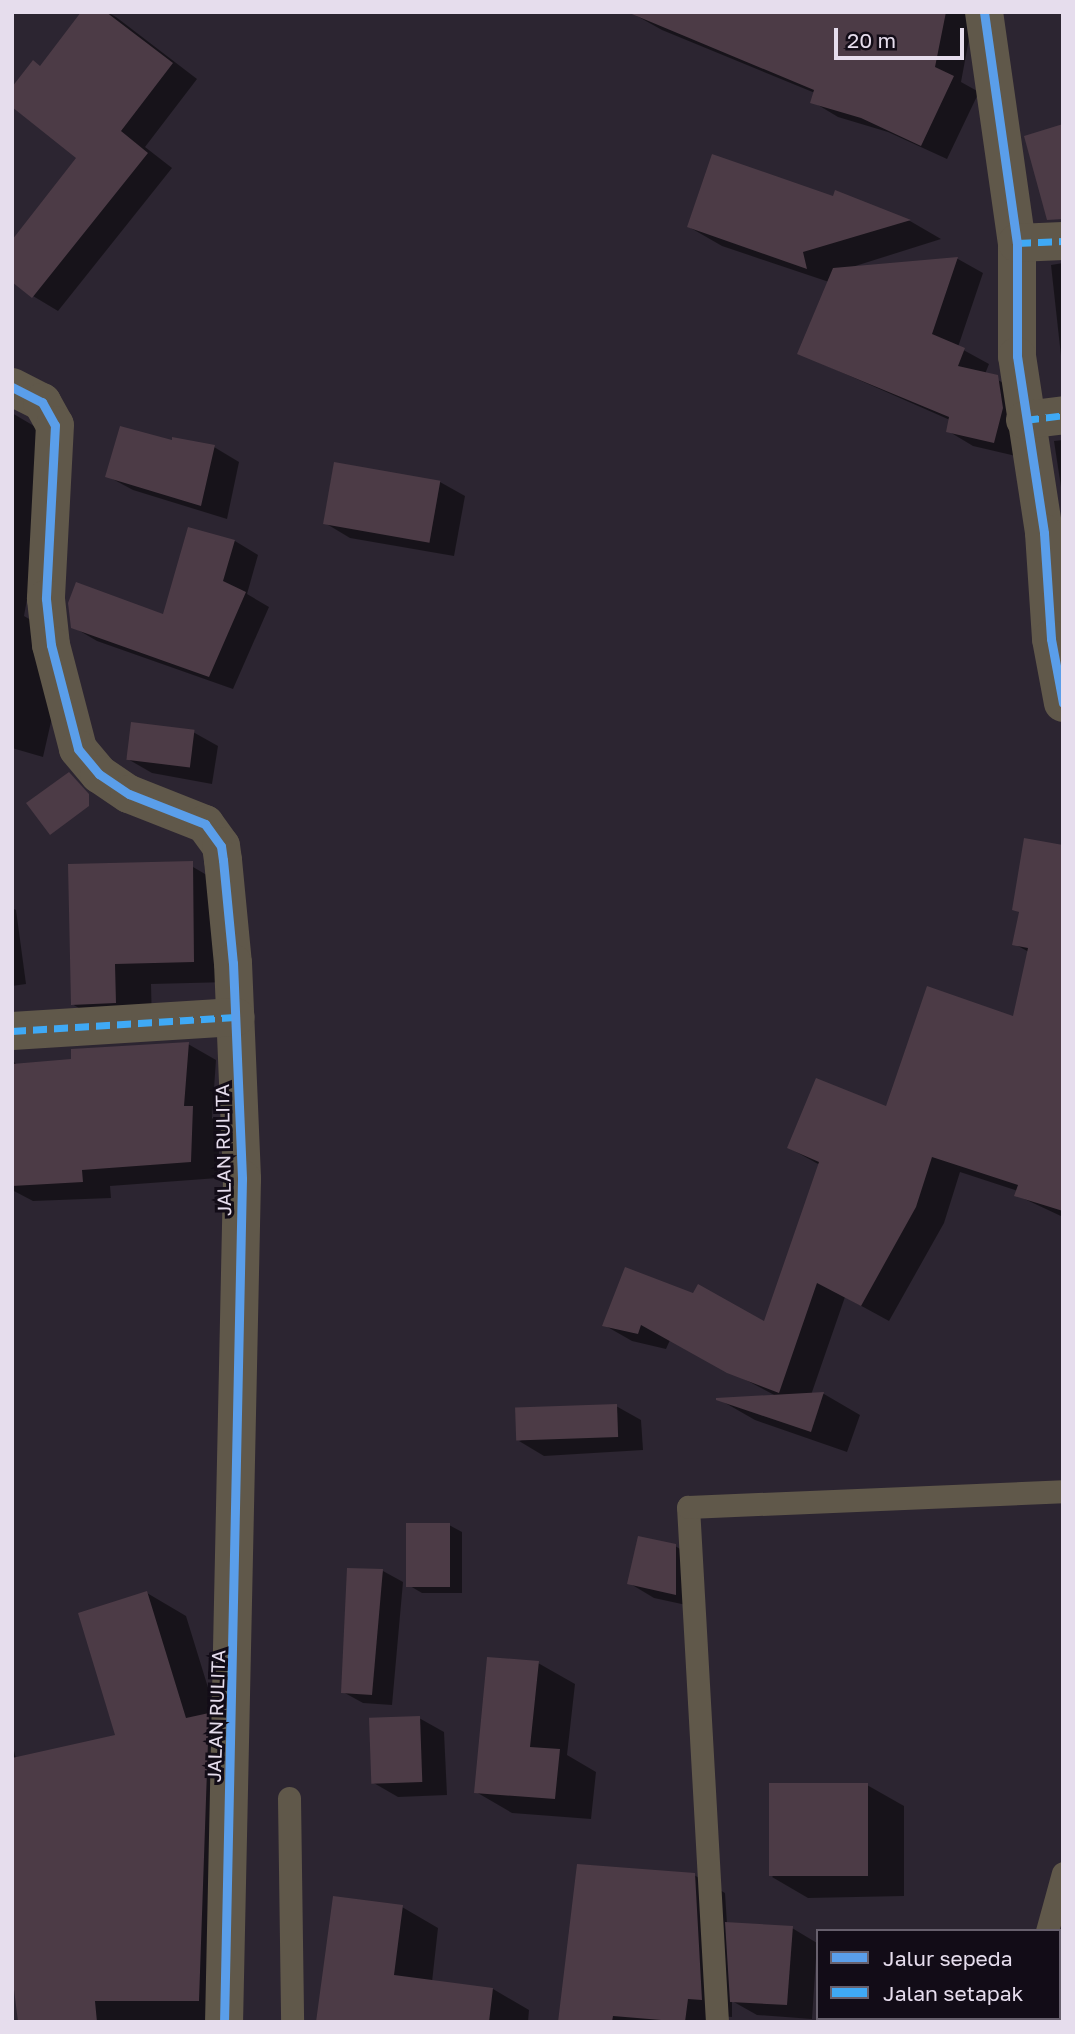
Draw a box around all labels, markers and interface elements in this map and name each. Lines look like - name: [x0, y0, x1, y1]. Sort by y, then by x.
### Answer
- scale bar: [837, 14, 967, 58]
- text: 20 m: [847, 27, 896, 53]
- street label: JALAN RULITA: [210, 1084, 236, 1216]
- street label: JALAN RULITA: [202, 1649, 230, 1783]
- legend: [816, 1929, 1061, 2020]
- text: Jalur sepeda: [883, 1945, 1013, 1971]
- text: Jalan setapak: [883, 1980, 1024, 2006]

